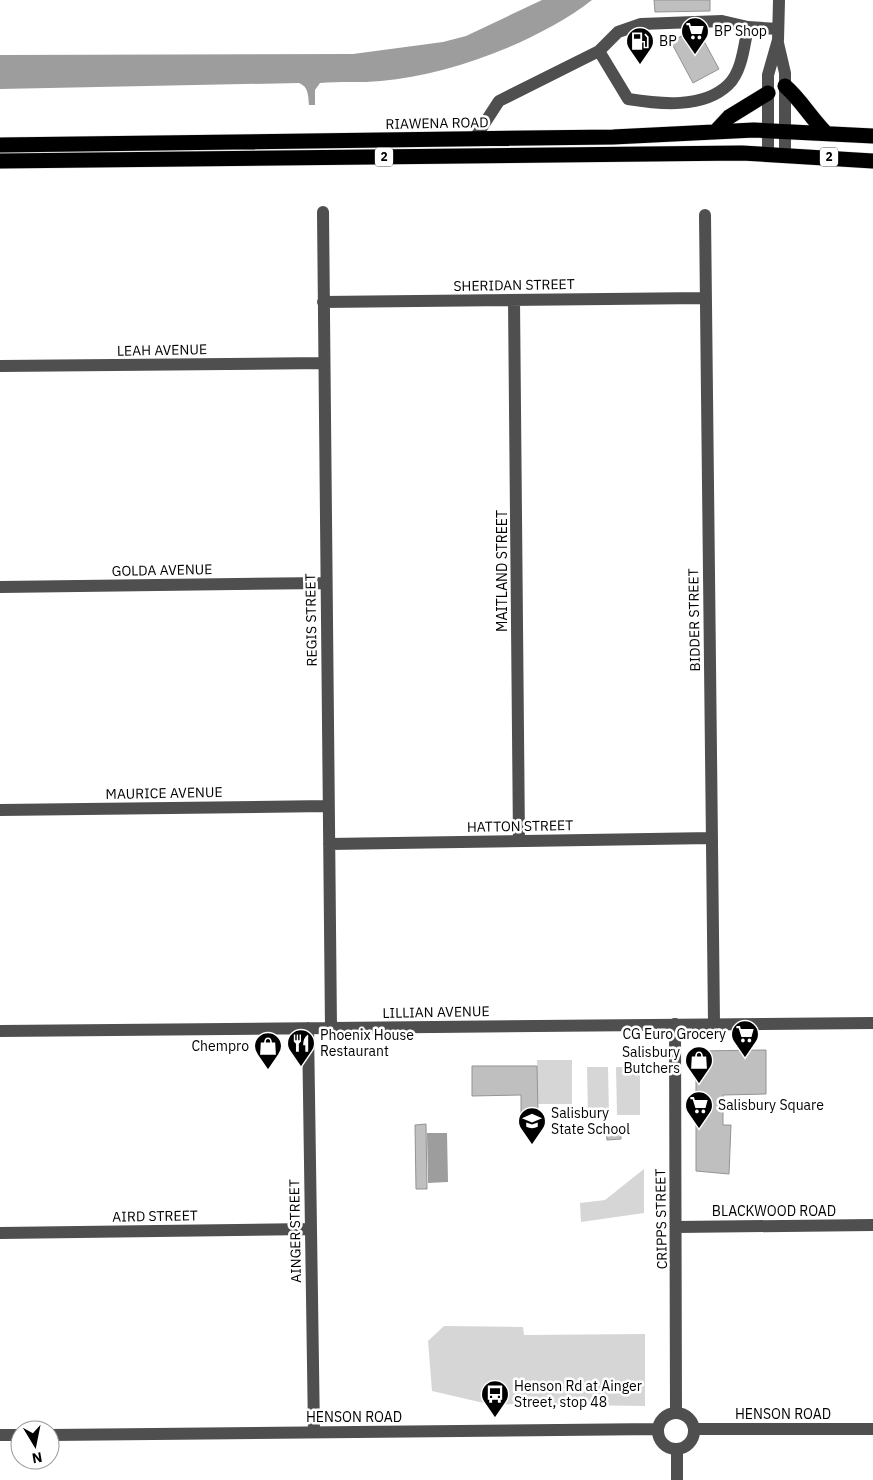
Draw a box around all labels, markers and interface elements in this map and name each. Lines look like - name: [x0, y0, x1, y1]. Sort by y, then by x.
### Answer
- supermarket icon: BP Shop: [680, 16, 710, 55]
- place label: BP Shop: [714, 22, 767, 40]
- fuel station icon: BP: [625, 26, 655, 65]
- place label: BP: [659, 32, 677, 50]
- street label: RIAWENA ROAD: [385, 113, 489, 133]
- road number: 2: [375, 148, 393, 166]
- road number: 2: [820, 148, 838, 166]
- street label: SHERIDAN STREET: [453, 275, 575, 295]
- street label: LEAH AVENUE: [117, 340, 207, 360]
- street label: MAITLAND STREET: [493, 510, 511, 632]
- street label: GOLDA AVENUE: [111, 560, 213, 580]
- street label: BIDDER STREET: [684, 568, 704, 672]
- street label: REGIS STREET: [301, 573, 321, 667]
- street label: MAURICE AVENUE: [105, 783, 223, 803]
- street label: HATTON STREET: [467, 816, 573, 836]
- street label: LILLIAN AVENUE: [382, 1002, 490, 1022]
- supermarket icon: CG Euro Grocery: [730, 1019, 760, 1058]
- place label: CG Euro Grocery: [623, 1025, 726, 1043]
- place label: Phoenix House Restaurant: [320, 1026, 414, 1060]
- restaurant icon: Phoenix House Restaurant: [286, 1028, 316, 1067]
- shop icon: Chempro: [253, 1031, 283, 1070]
- place label: Chempro: [191, 1037, 249, 1055]
- place label: Salisbury Butchers: [622, 1043, 680, 1077]
- shop icon: Salisbury Butchers: [684, 1045, 714, 1084]
- supermarket icon: Salisbury Square: [684, 1090, 714, 1129]
- place label: Salisbury Square: [718, 1096, 824, 1114]
- place label: Salisbury State School: [551, 1104, 630, 1138]
- school or university icon: Salisbury State School: [517, 1106, 547, 1145]
- street label: CRIPPS STREET: [651, 1168, 671, 1270]
- street label: AINGER STREET: [285, 1179, 305, 1283]
- street label: BLACKWOOD ROAD: [712, 1202, 836, 1220]
- street label: AIRD STREET: [112, 1206, 198, 1226]
- place label: Henson Rd at Ainger Street, stop 48: [514, 1377, 642, 1411]
- bus stop icon: Henson Rd at Ainger Street, stop 48: [480, 1379, 510, 1418]
- street label: HENSON ROAD: [735, 1405, 831, 1423]
- street label: HENSON ROAD: [306, 1408, 402, 1426]
- north arrow: [10, 1420, 60, 1470]
- text: N: [31, 1448, 44, 1468]

